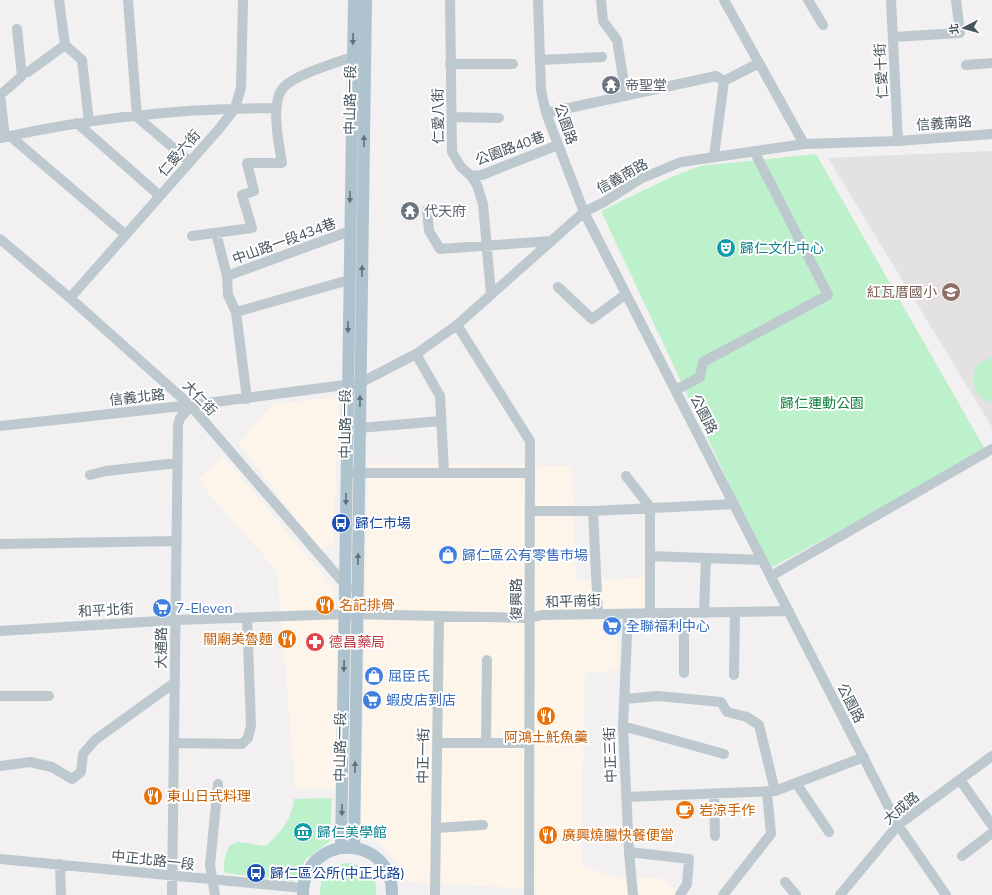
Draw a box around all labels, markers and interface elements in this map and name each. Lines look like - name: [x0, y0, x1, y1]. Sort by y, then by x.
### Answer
- north arrow: [944, 8, 984, 48]
- text: 北: [947, 23, 962, 35]
- one-way arrow: [350, 33, 356, 46]
- street label: 仁愛十街: [871, 43, 891, 99]
- street label: 中山路一段: [340, 65, 360, 135]
- temple icon: 帝聖堂: [600, 74, 622, 96]
- place label: 帝聖堂: [625, 76, 667, 94]
- street label: 仁愛八街: [429, 88, 447, 144]
- street label: 公園路: [551, 101, 581, 147]
- street label: 信義南路: [915, 112, 973, 134]
- street label: 仁愛六街: [154, 126, 204, 180]
- street label: 公園路40巷: [473, 127, 547, 169]
- one-way arrow: [361, 134, 367, 147]
- street label: 信義南路: [593, 155, 651, 197]
- one-way arrow: [347, 191, 353, 204]
- temple icon: 代天府: [399, 200, 421, 222]
- place label: 代天府: [424, 202, 466, 220]
- street label: 中山路一段434巷: [230, 214, 338, 268]
- theatre icon: 歸仁文化中心: [715, 237, 737, 259]
- place label: 歸仁文化中心: [740, 239, 824, 257]
- one-way arrow: [359, 264, 365, 277]
- school or university icon: 紅瓦厝國小: [940, 281, 962, 303]
- place label: 紅瓦厝國小: [867, 283, 937, 301]
- one-way arrow: [345, 321, 352, 333]
- street label: 大仁街: [179, 377, 221, 419]
- street label: 信義北路: [108, 385, 166, 409]
- street label: 中山路一段: [336, 389, 354, 459]
- street label: 公園路: [686, 391, 722, 437]
- one-way arrow: [357, 394, 363, 407]
- park label: 歸仁運動公園: [780, 394, 864, 412]
- one-way arrow: [343, 493, 349, 506]
- bus stop icon: 歸仁市場: [330, 512, 352, 534]
- place label: 歸仁市場: [355, 514, 411, 532]
- shop icon: 歸仁區公有零售市場: [437, 544, 459, 566]
- place label: 歸仁區公有零售市場: [462, 546, 588, 564]
- one-way arrow: [355, 552, 361, 565]
- street label: 復興路: [507, 578, 525, 620]
- street label: 和平南街: [545, 591, 601, 611]
- restaurant icon: 名記排骨: [314, 594, 336, 616]
- place label: 名記排骨: [339, 596, 395, 614]
- supermarket icon: 7-Eleven: [151, 597, 173, 619]
- place label: 7-Eleven: [176, 599, 233, 617]
- street label: 和平北街: [78, 600, 134, 620]
- supermarket icon: 全聯福利中心: [601, 615, 623, 637]
- place label: 全聯福利中心: [626, 617, 710, 635]
- street label: 大通路: [152, 627, 170, 669]
- restaurant icon: 關廟美魯麵: [276, 628, 298, 650]
- place label: 關廟美魯麵: [203, 630, 273, 648]
- pharmacy icon: 德昌藥局: [304, 631, 326, 653]
- place label: 德昌藥局: [329, 633, 385, 651]
- one-way arrow: [341, 660, 347, 673]
- shop icon: 屈臣氏: [363, 665, 385, 687]
- place label: 屈臣氏: [388, 667, 430, 685]
- street label: 公園路: [833, 680, 869, 726]
- supermarket icon: 蝦皮店到店: [361, 689, 383, 711]
- place label: 蝦皮店到店: [386, 691, 456, 709]
- restaurant icon: 阿鴻土魠魚羹: [535, 705, 557, 727]
- street label: 中山路一段: [330, 712, 350, 782]
- street label: 中正三街: [600, 727, 620, 783]
- street label: 中正一街: [414, 728, 432, 784]
- place label: 阿鴻土魠魚羹: [504, 728, 588, 746]
- one-way arrow: [352, 760, 358, 773]
- restaurant icon: 東山日式料理: [142, 785, 164, 807]
- place label: 東山日式料理: [167, 787, 251, 805]
- street label: 大成路: [879, 788, 923, 828]
- cafe icon: 岩涼手作: [674, 799, 696, 821]
- place label: 岩涼手作: [699, 801, 755, 819]
- one-way arrow: [339, 804, 345, 817]
- museum icon: 歸仁美學館: [292, 821, 314, 843]
- place label: 歸仁美學館: [317, 823, 387, 841]
- restaurant icon: 廣興燒臘快餐便當: [537, 824, 559, 846]
- place label: 廣興燒臘快餐便當: [562, 826, 674, 844]
- street label: 中正北路一段: [110, 847, 196, 873]
- bus stop icon: 歸仁區公所(中正北路): [245, 862, 267, 884]
- place label: 歸仁區公所(中正北路): [270, 864, 405, 882]

